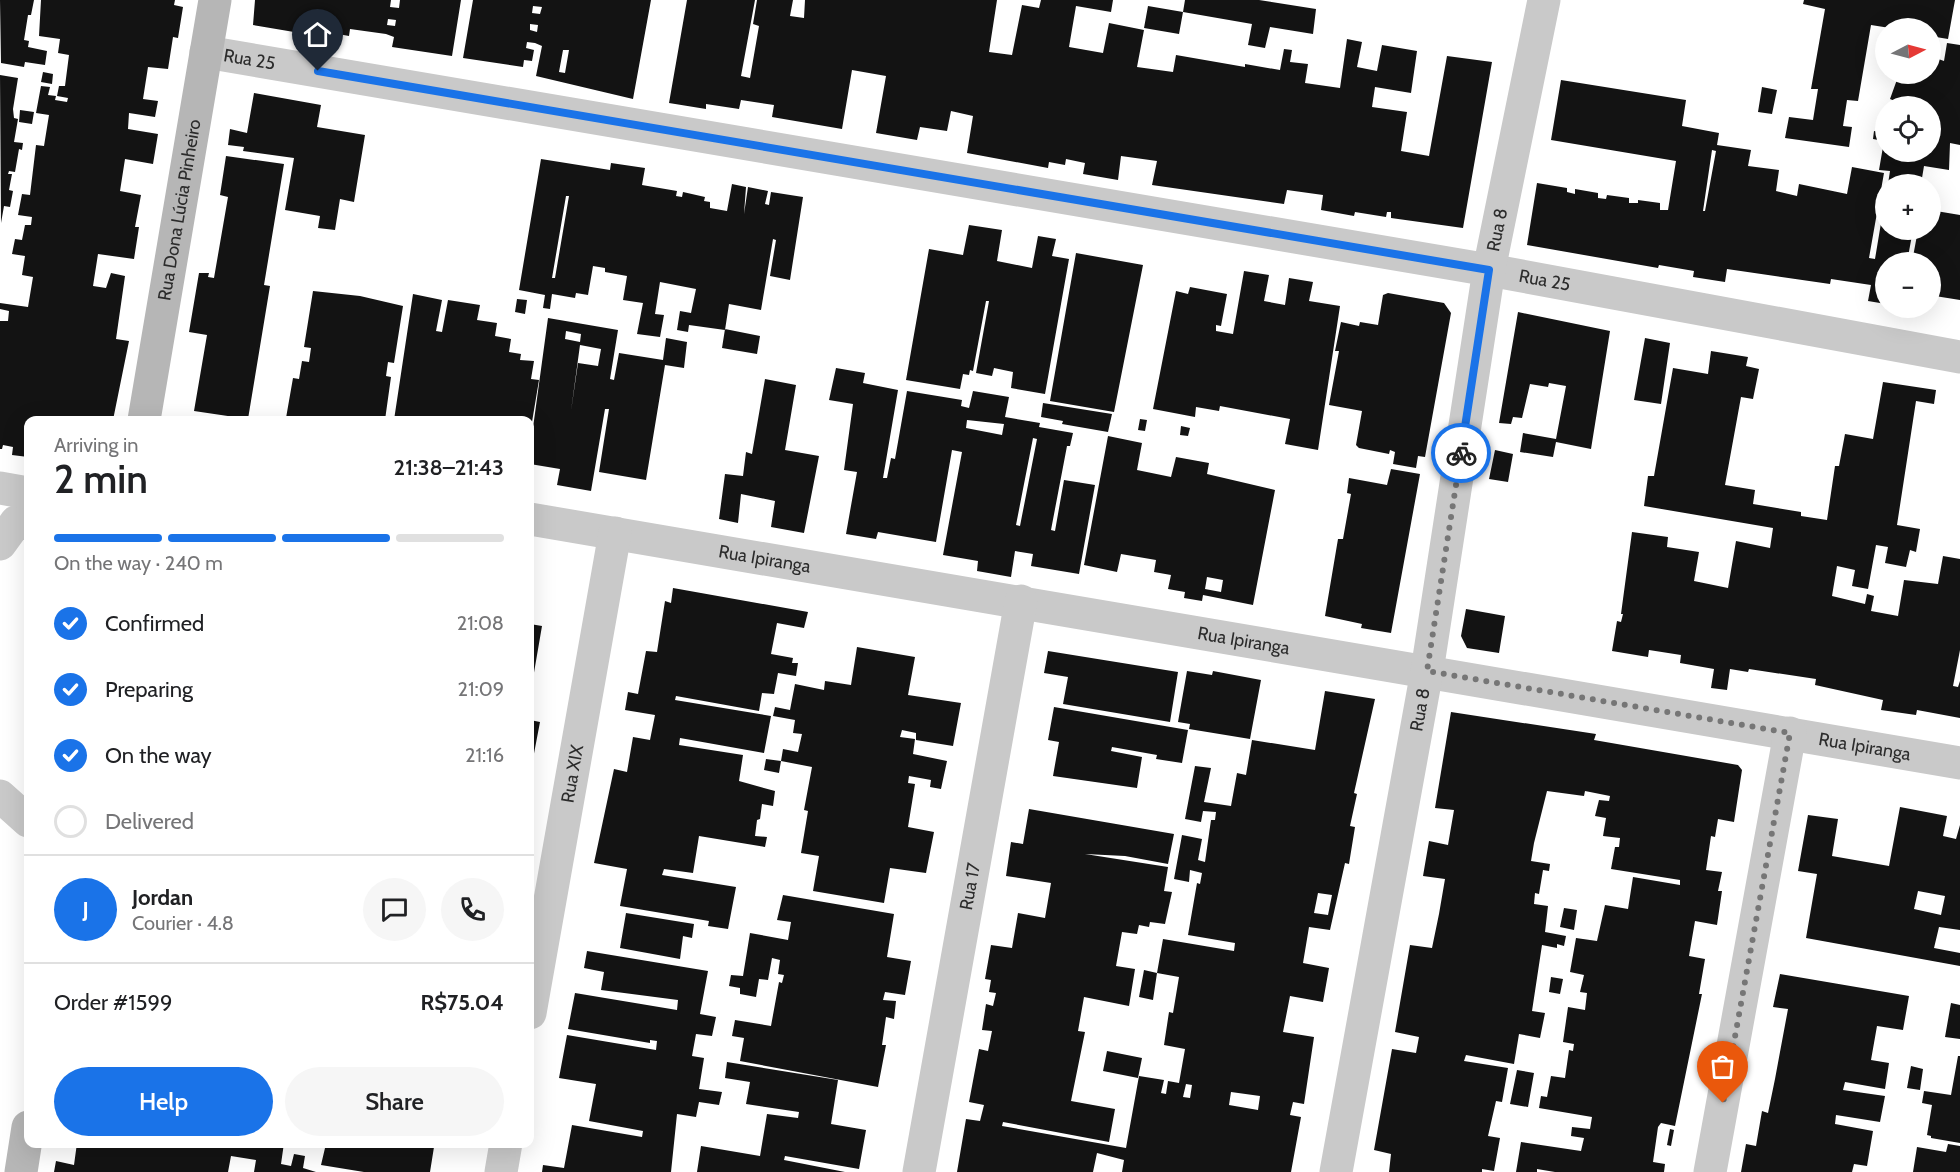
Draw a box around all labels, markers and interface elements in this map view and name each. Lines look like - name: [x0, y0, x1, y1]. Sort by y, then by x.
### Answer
- pin: [292, 9, 343, 71]
- icon: home: [301, 18, 334, 51]
- north arrow: [1875, 18, 1941, 84]
- map controls: [1875, 18, 1941, 318]
- street label: Rua 25: [222, 44, 277, 75]
- button: locate: [1875, 96, 1941, 162]
- street label: Rua Dona Lúcia Pinheiro: [153, 117, 206, 302]
- button: +: [1875, 174, 1941, 240]
- street label: Rua 8: [1482, 206, 1512, 253]
- button: −: [1875, 252, 1941, 318]
- street label: Rua 25: [1517, 265, 1572, 296]
- courier: [1431, 423, 1491, 483]
- text: Arriving in: [54, 433, 138, 457]
- icon: bike: [1445, 437, 1478, 470]
- text: 21:38–21:43: [394, 454, 504, 481]
- text: 2 min: [54, 455, 148, 503]
- street label: Rua Ipiranga: [717, 540, 813, 578]
- text: On the way · 240 m: [54, 551, 223, 575]
- icon: check: [54, 607, 87, 640]
- text: Confirmed: [105, 610, 204, 637]
- text: 21:08: [457, 611, 504, 635]
- street label: Rua Ipiranga: [1196, 622, 1292, 659]
- icon: check: [54, 673, 87, 706]
- text: Preparing: [105, 676, 193, 703]
- text: 21:09: [458, 677, 504, 701]
- street label: Rua 8: [1405, 686, 1435, 733]
- street label: Rua Ipiranga: [1817, 728, 1913, 765]
- icon: check: [54, 739, 87, 772]
- text: On the way: [105, 742, 212, 769]
- text: 21:16: [465, 743, 504, 767]
- street label: Rua XIX: [556, 743, 588, 805]
- text: Delivered: [105, 808, 194, 835]
- street label: Rua 17: [955, 861, 985, 912]
- button: chat: [363, 878, 426, 941]
- button: phone: [441, 878, 504, 941]
- text: Jordan: [132, 884, 193, 911]
- text: J: [82, 896, 89, 923]
- text: Courier · 4.8: [132, 911, 234, 935]
- text: Order #1599: [54, 989, 172, 1016]
- text: R$75.04: [421, 989, 504, 1016]
- pin: [1697, 1041, 1748, 1103]
- icon: bag: [1706, 1050, 1739, 1083]
- button: Help: [54, 1067, 273, 1136]
- button: Share: [285, 1067, 504, 1136]

